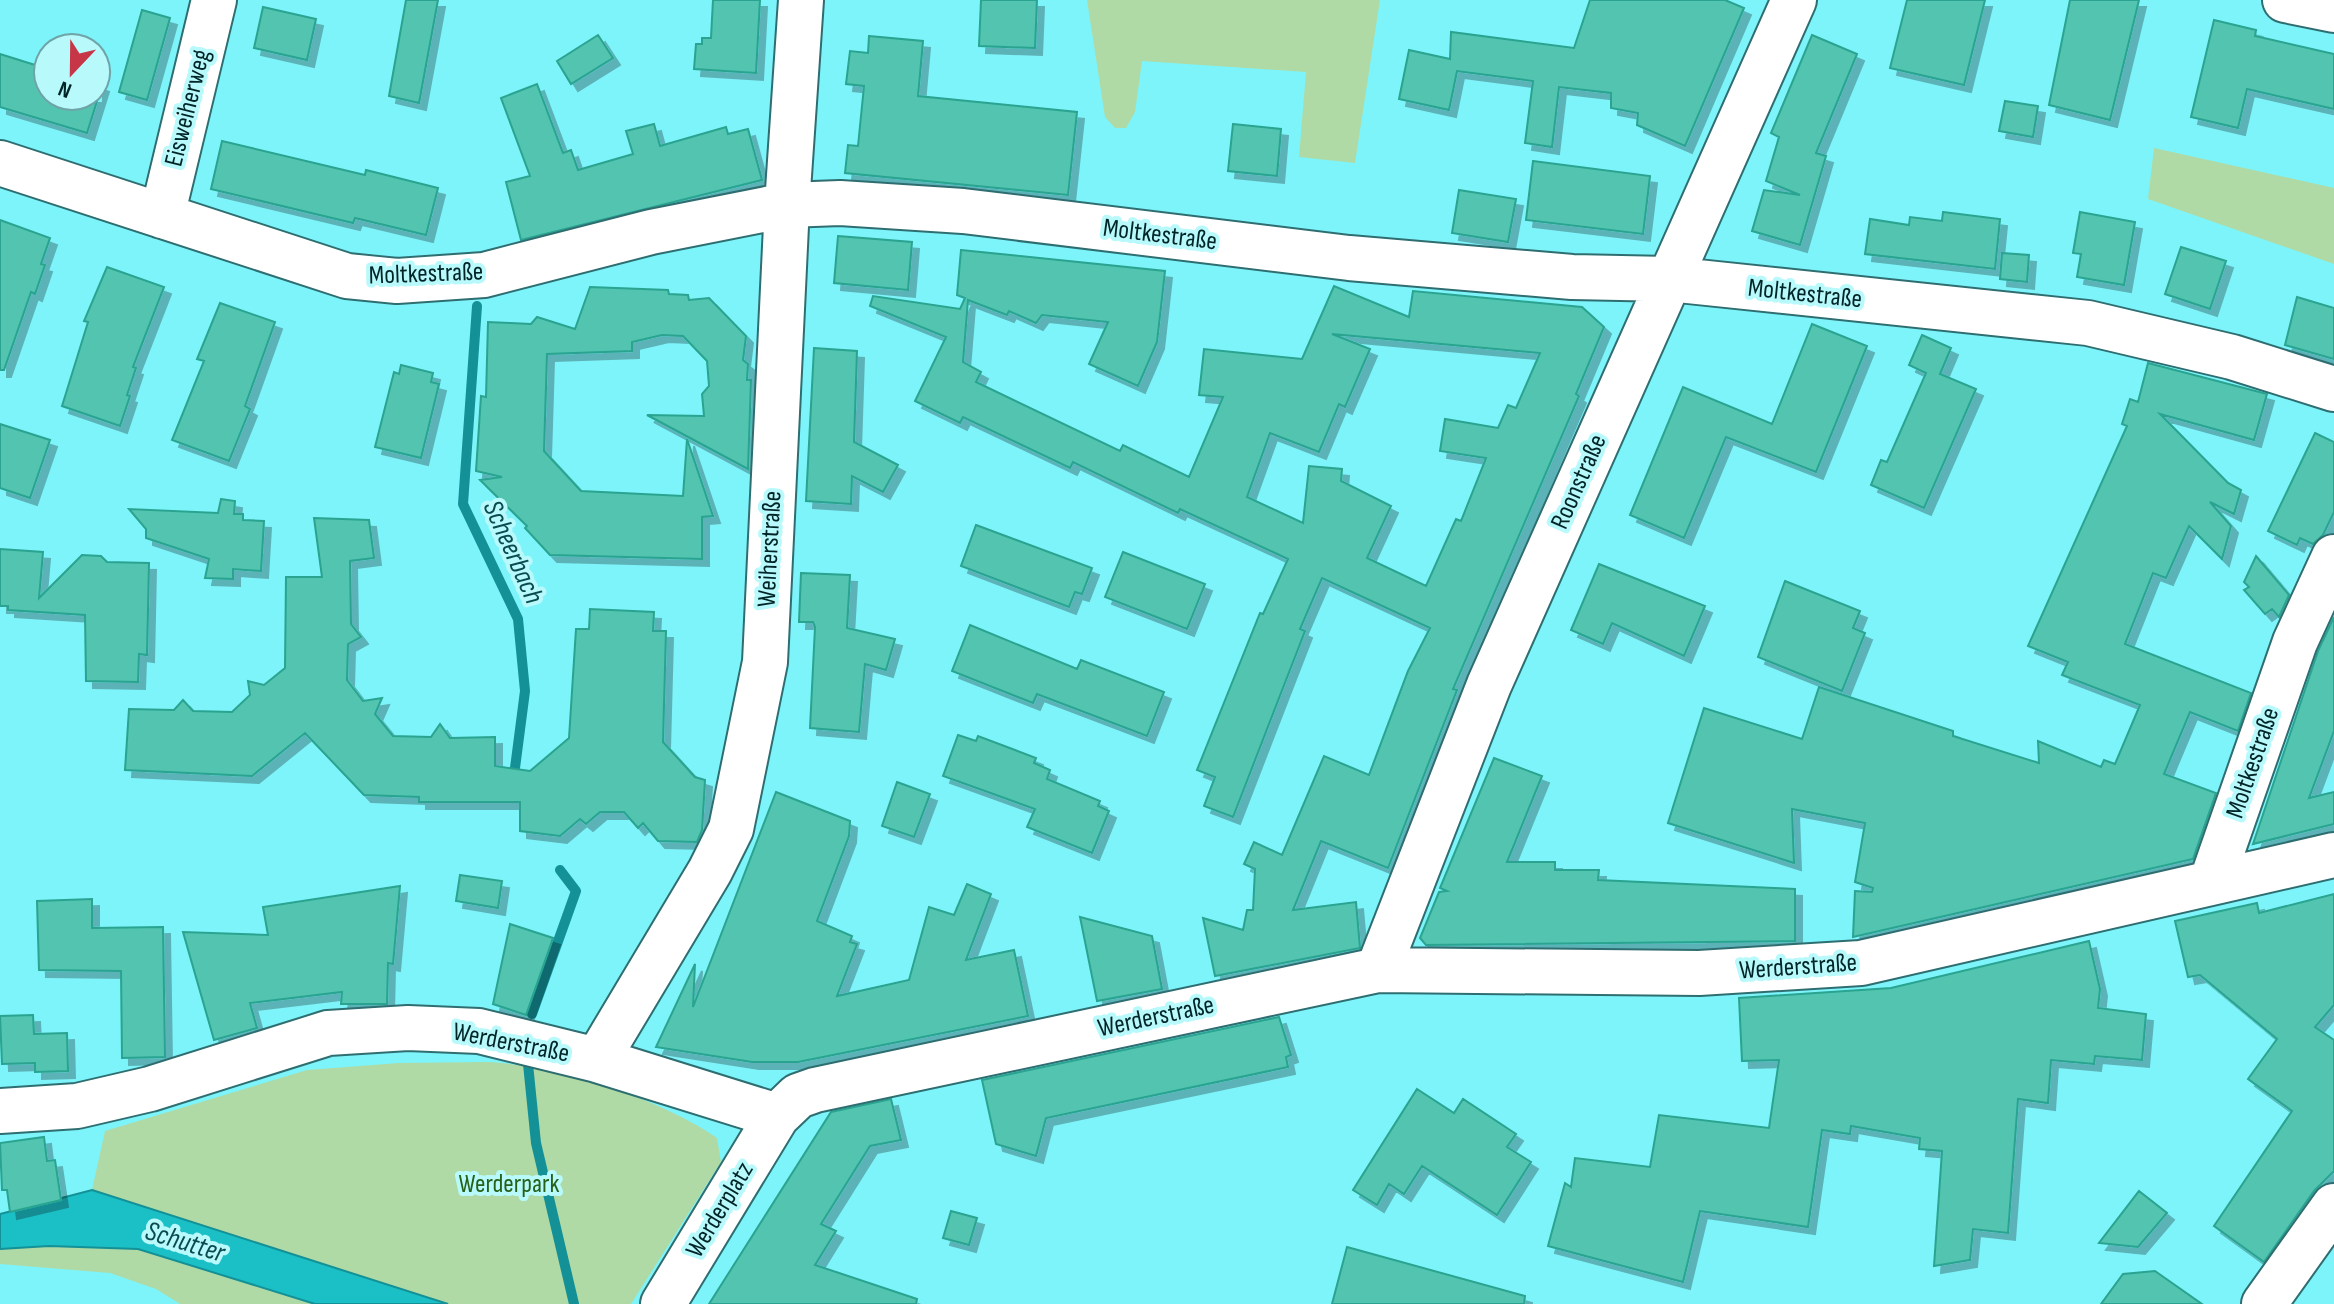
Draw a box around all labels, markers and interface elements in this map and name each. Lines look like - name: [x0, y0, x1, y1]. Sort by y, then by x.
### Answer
- north arrow: [32, 32, 112, 112]
- street label: Eisweiherweg: [159, 46, 217, 170]
- text: N: [55, 74, 76, 104]
- street label: Moltkestraße: [1101, 213, 1219, 257]
- street label: Moltkestraße: [368, 257, 484, 291]
- street label: Moltkestraße: [1746, 273, 1864, 315]
- street label: Roonstraße: [1544, 430, 1614, 534]
- street label: Weiherstraße: [751, 490, 789, 608]
- water label: Scheerbach: [476, 495, 550, 609]
- street label: Moltkestraße: [2220, 704, 2286, 822]
- street label: Werderstraße: [1738, 947, 1858, 987]
- street label: Werderstraße: [1095, 990, 1217, 1044]
- street label: Werderstraße: [450, 1017, 572, 1069]
- street label: Werderplatz: [679, 1157, 761, 1263]
- park label: Werderpark: [459, 1169, 560, 1200]
- water label: Schutter: [141, 1214, 230, 1270]

